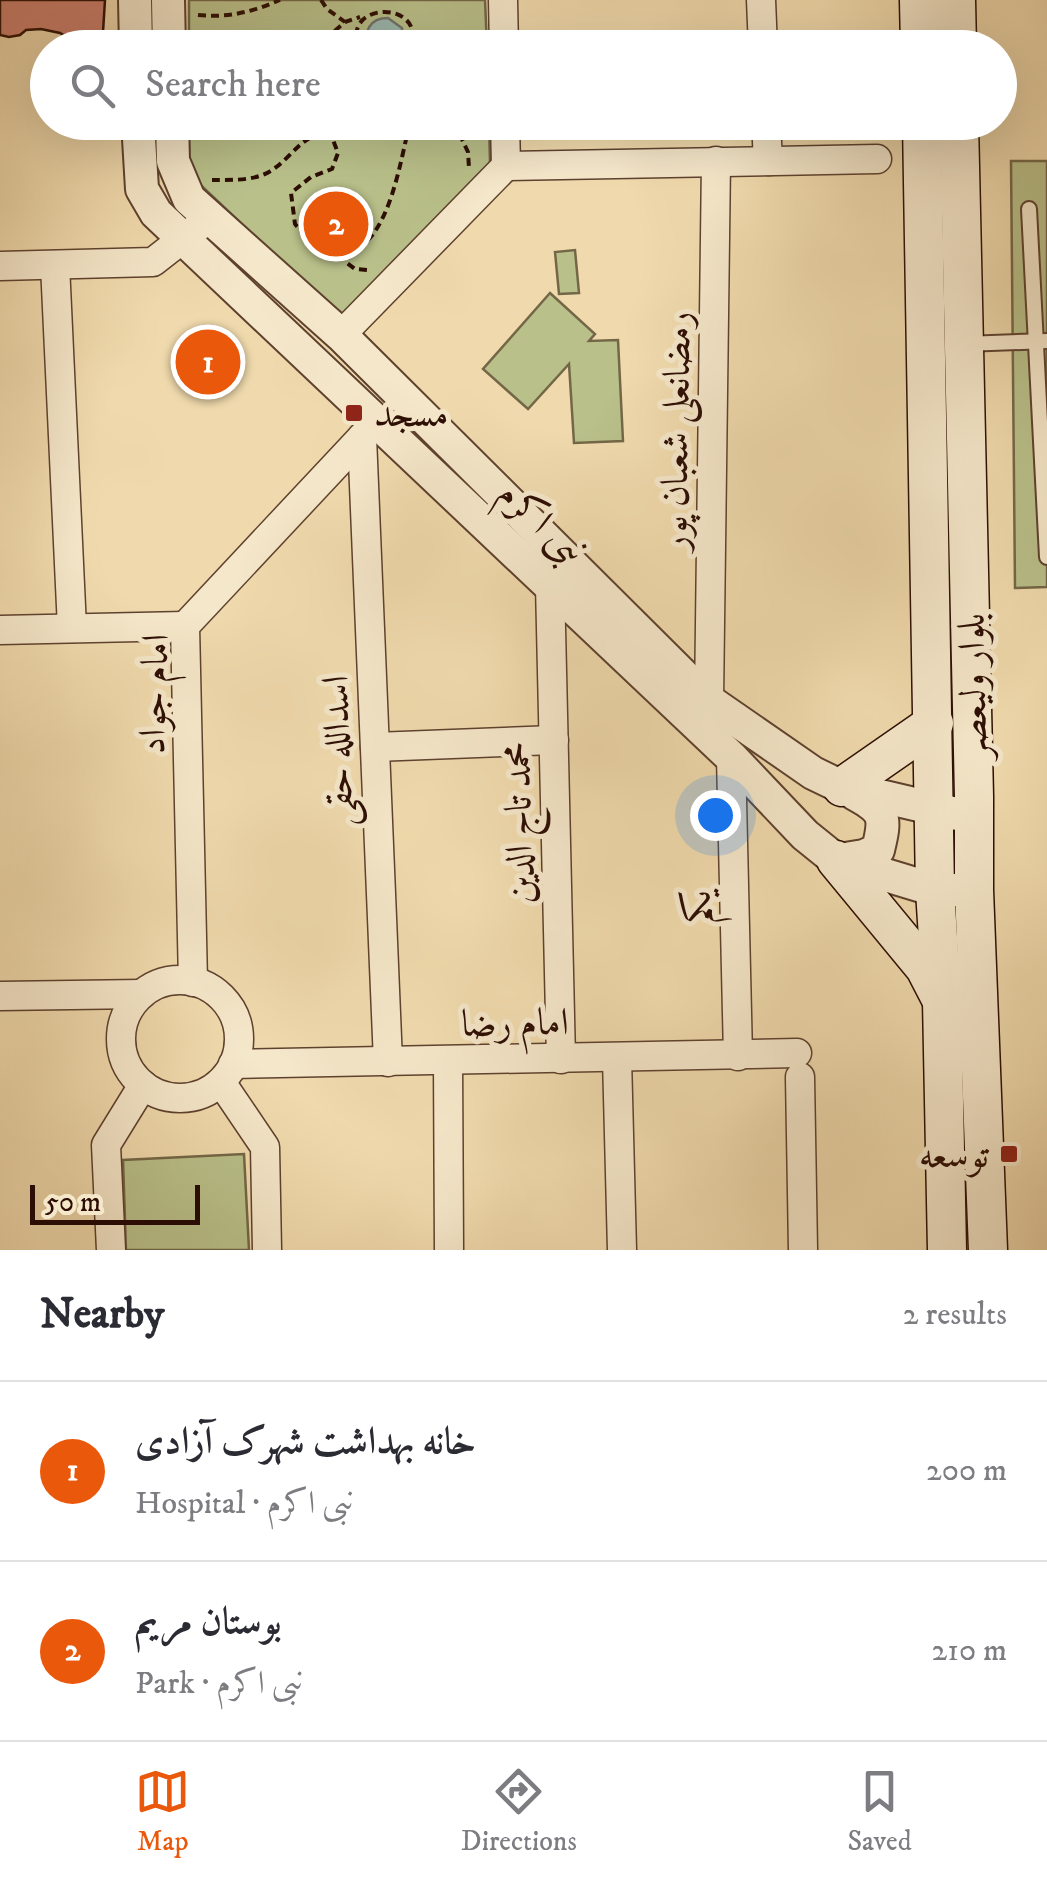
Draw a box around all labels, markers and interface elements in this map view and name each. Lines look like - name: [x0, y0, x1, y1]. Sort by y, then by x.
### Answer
- search box: [30, 30, 1017, 140]
- icon: search: [65, 58, 120, 113]
- text: Search here: [145, 61, 321, 109]
- pin: 2: [304, 186, 368, 262]
- street label: رمضانعلی شعبان پور: [651, 311, 705, 555]
- pin: 1: [176, 324, 240, 400]
- place label: مسجد: [374, 391, 449, 439]
- marker: مسجد: [343, 402, 365, 424]
- street label: نبی اکرم: [482, 470, 596, 582]
- street label: بلوار ولیعصر: [949, 613, 999, 763]
- street label: امام جواد: [129, 633, 188, 755]
- street label: اسدالله حقی: [312, 674, 368, 827]
- street label: محمد تاج الدین: [495, 741, 553, 904]
- your location: [690, 790, 741, 841]
- street label: یکم: [675, 888, 732, 924]
- street label: امام رضا: [461, 999, 569, 1056]
- place label: توسعه: [919, 1132, 990, 1180]
- marker: توسعه: [998, 1143, 1020, 1165]
- scale bar: [30, 1180, 200, 1224]
- text: 50 m: [45, 1185, 101, 1220]
- text: Nearby: [40, 1289, 164, 1341]
- text: 2 results: [903, 1295, 1007, 1335]
- text: خانه بهداشت شهرک آزادی: [135, 1418, 476, 1466]
- text: 1: [67, 1451, 78, 1491]
- text: 200 m: [926, 1451, 1007, 1491]
- text: Hospital · نبی اکرم: [135, 1484, 354, 1524]
- text: بوستان مریم: [135, 1598, 282, 1646]
- text: 2: [65, 1631, 80, 1671]
- text: 210 m: [932, 1631, 1007, 1671]
- text: Park · نبی اکرم: [135, 1664, 304, 1704]
- tab: Map: [135, 1764, 190, 1859]
- tab: Directions: [461, 1764, 577, 1859]
- tab: Saved: [847, 1764, 912, 1859]

